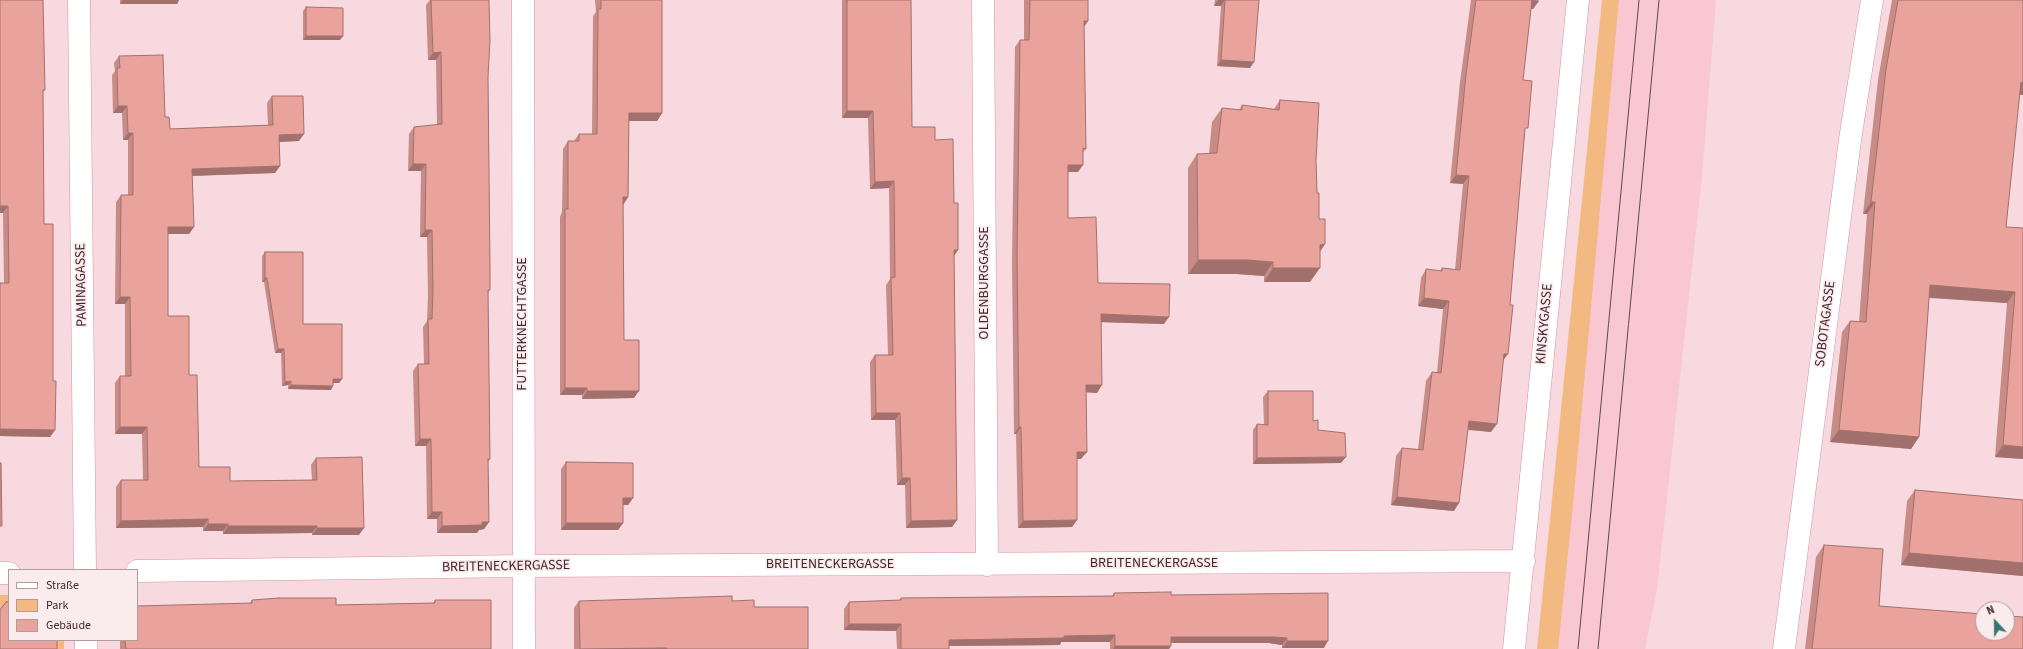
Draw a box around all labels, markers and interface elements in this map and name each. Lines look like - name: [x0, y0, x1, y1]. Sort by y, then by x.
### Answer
- street label: OLDENBURGGASSE: [977, 226, 993, 340]
- street label: PAMINAGASSE: [73, 243, 91, 327]
- street label: FUTTERKNECHTGASSE: [515, 257, 531, 391]
- street label: SOBOTAGASSE: [1812, 280, 1840, 368]
- street label: KINSKYGASSE: [1533, 283, 1557, 365]
- street label: BREITENECKERGASSE: [1090, 556, 1218, 572]
- street label: BREITENECKERGASSE: [442, 557, 570, 577]
- street label: BREITENECKERGASSE: [766, 557, 894, 573]
- legend: [8, 569, 138, 641]
- text: Straße: [46, 577, 79, 594]
- text: Park: [46, 597, 68, 614]
- north arrow: [1975, 601, 2015, 641]
- text: N: [1984, 602, 1997, 619]
- text: Gebäude: [46, 617, 91, 634]

